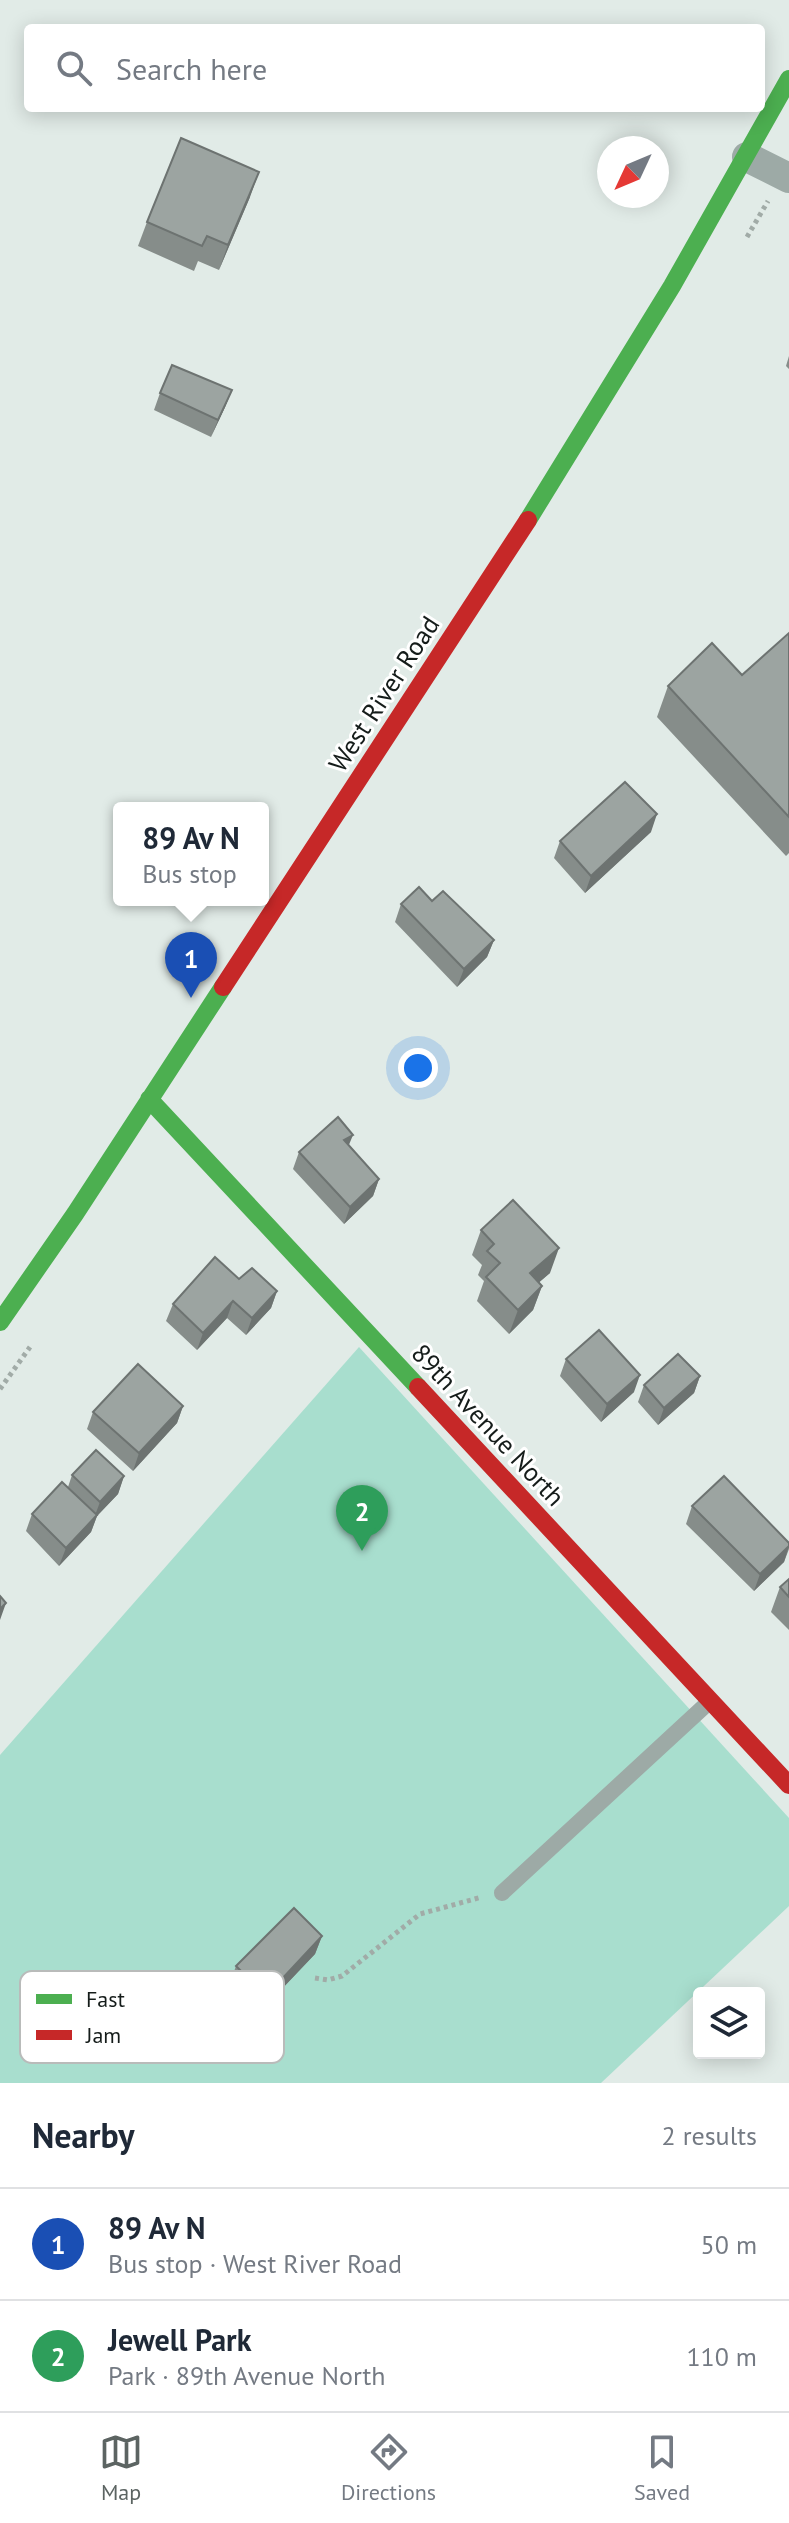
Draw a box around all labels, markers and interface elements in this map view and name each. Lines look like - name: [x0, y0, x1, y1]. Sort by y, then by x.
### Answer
- search box: [24, 24, 765, 112]
- icon: search: [52, 46, 96, 90]
- text: Search here: [116, 49, 267, 88]
- north arrow: [597, 136, 669, 208]
- street label: West River Road: [321, 610, 446, 778]
- popup: [113, 802, 269, 906]
- text: 89 Av N: [142, 818, 240, 857]
- text: Bus stop: [142, 857, 237, 890]
- pin: 1: [165, 932, 217, 998]
- your location: [398, 1048, 438, 1088]
- street label: 89th Avenue North: [405, 1337, 572, 1513]
- pin: 2: [336, 1485, 388, 1551]
- legend: [20, 1971, 284, 2063]
- text: Fast: [86, 1985, 126, 2013]
- map controls: [693, 1987, 765, 2059]
- button: layers: [693, 1987, 765, 2059]
- text: Jam: [85, 2021, 121, 2049]
- text: Nearby: [32, 2113, 134, 2157]
- text: 2 results: [662, 2119, 757, 2152]
- text: 89 Av N: [108, 2208, 205, 2247]
- text: 1: [51, 2228, 65, 2261]
- text: 50 m: [701, 2228, 757, 2261]
- text: Bus stop · West River Road: [108, 2247, 402, 2280]
- text: Jewell Park: [108, 2320, 251, 2359]
- text: 2: [51, 2340, 65, 2373]
- text: 110 m: [686, 2340, 757, 2373]
- text: Park · 89th Avenue North: [108, 2359, 386, 2392]
- tab: Map: [99, 2430, 143, 2506]
- tab: Directions: [341, 2430, 436, 2506]
- tab: Saved: [634, 2430, 690, 2506]

